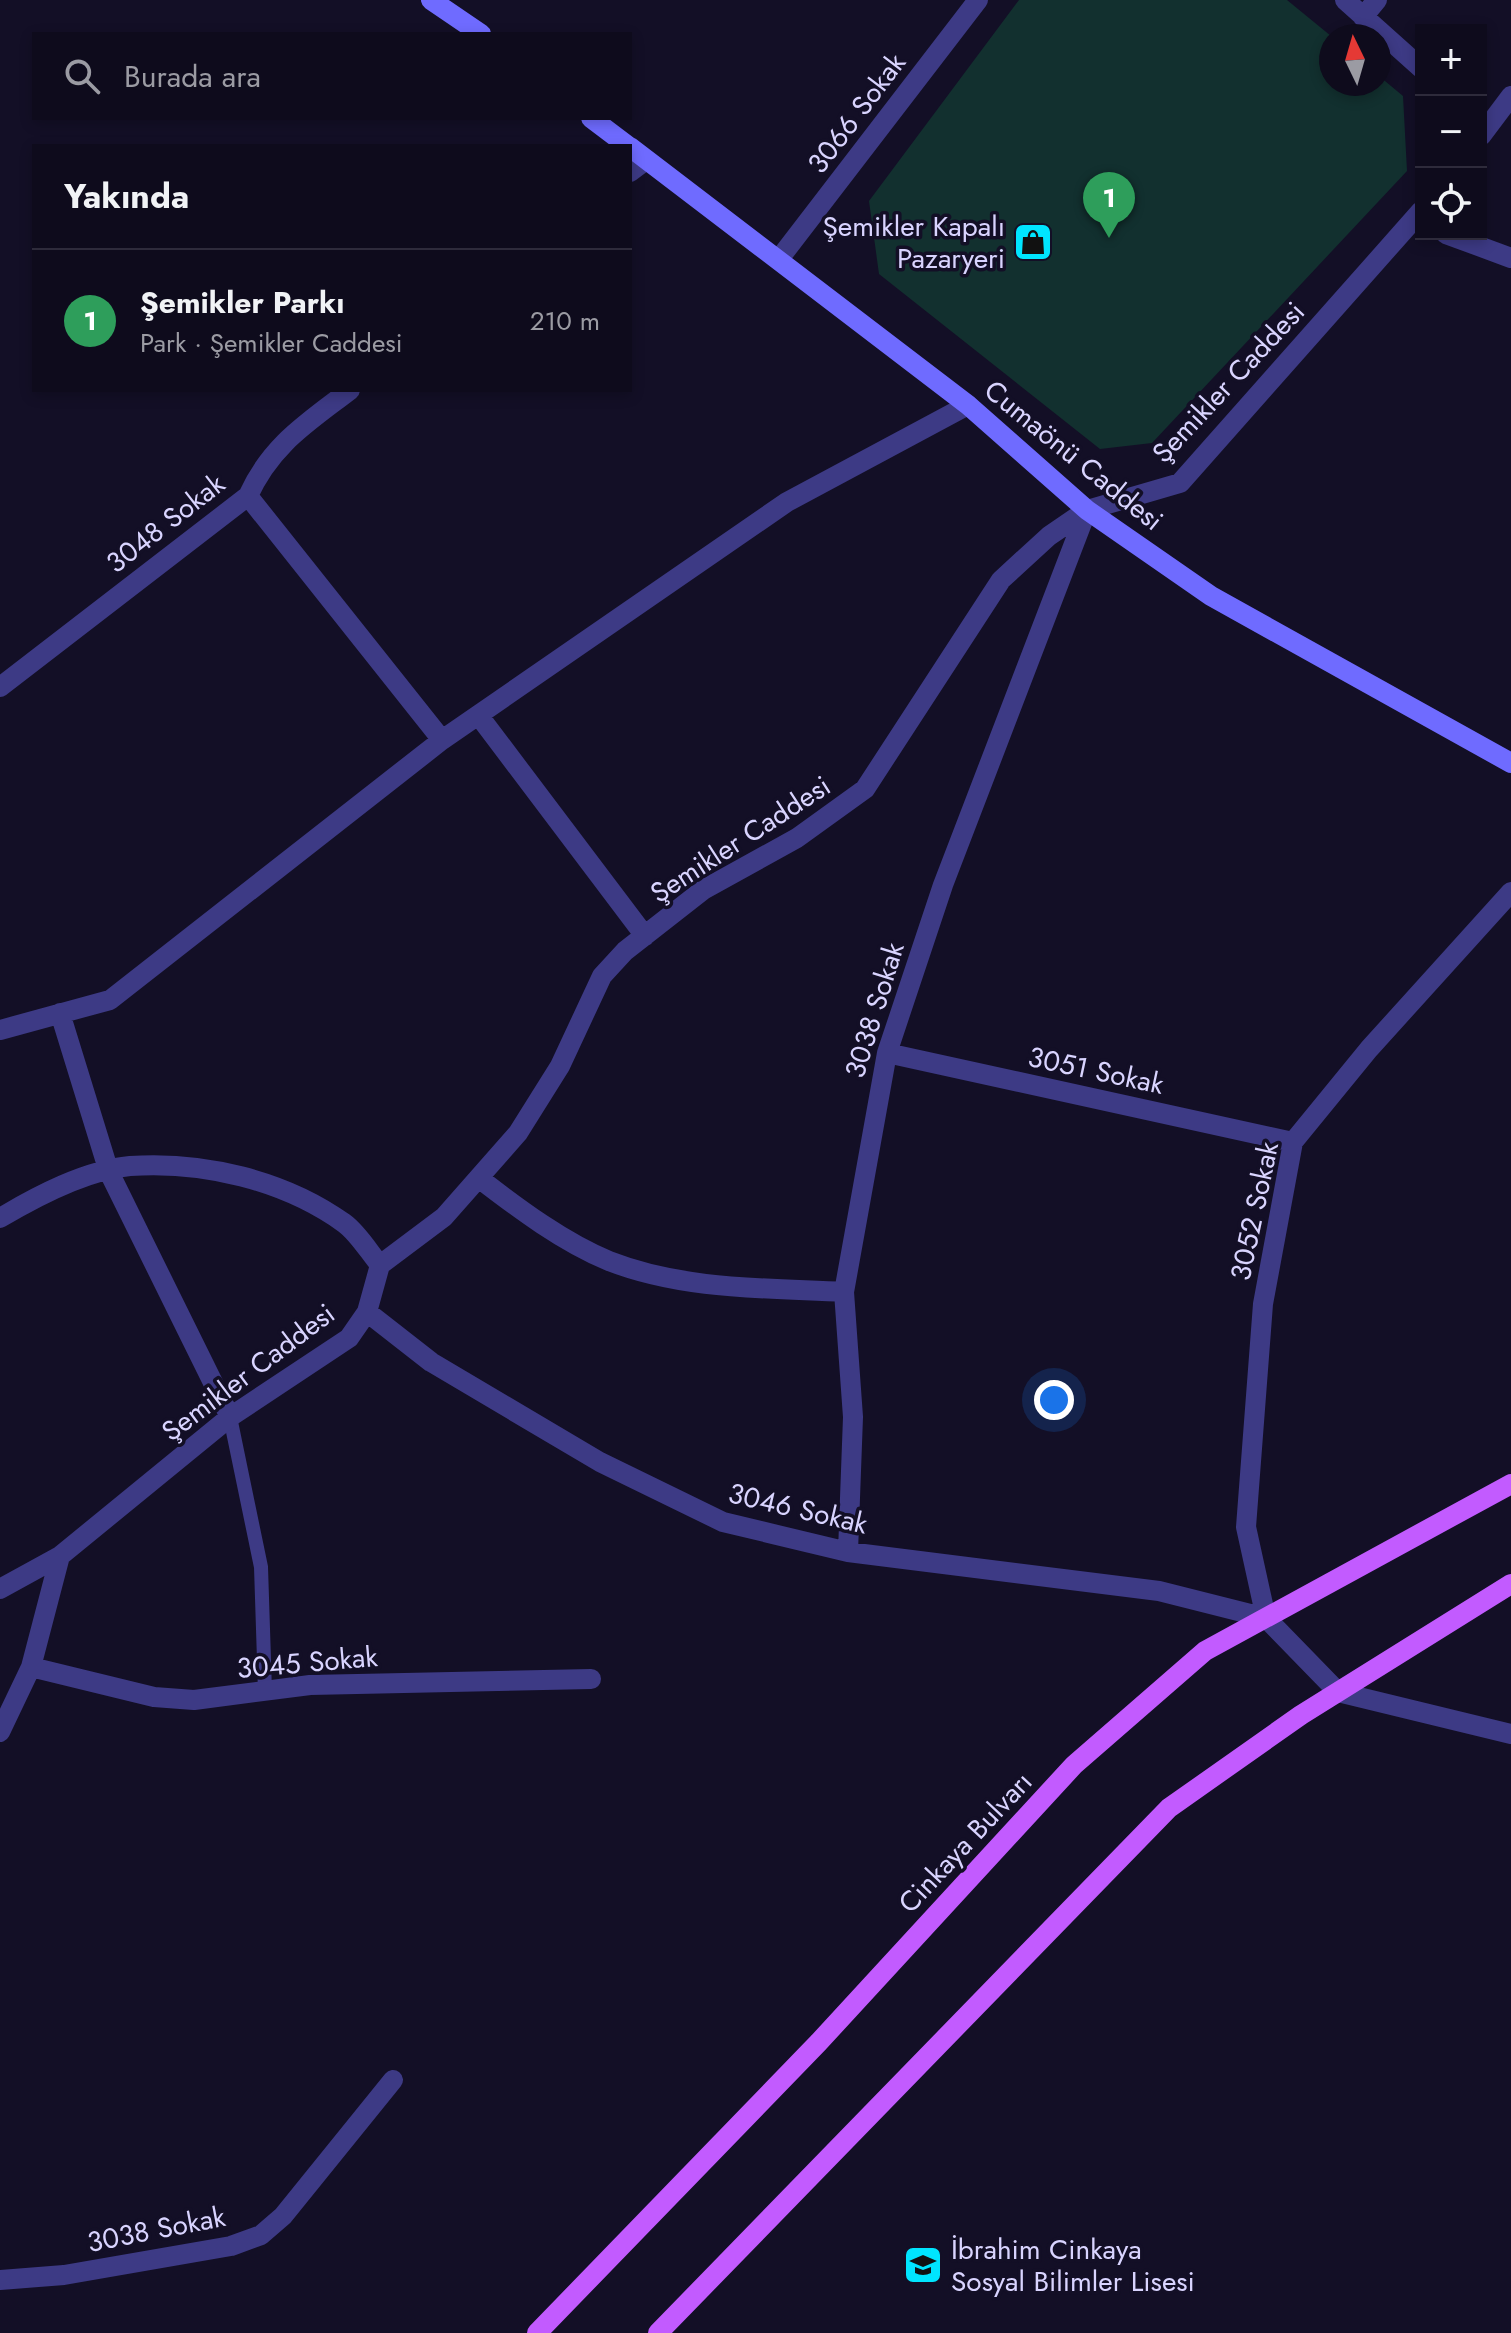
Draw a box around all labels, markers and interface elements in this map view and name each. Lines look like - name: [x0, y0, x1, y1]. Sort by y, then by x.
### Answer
- north arrow: [1319, 24, 1391, 96]
- map controls: [1415, 24, 1487, 240]
- button: +: [1415, 24, 1487, 96]
- search box: [32, 32, 632, 120]
- street label: 3066 Sokak: [797, 44, 916, 182]
- icon: search: [60, 54, 104, 98]
- text: Burada ara: [124, 55, 261, 98]
- button: −: [1415, 96, 1487, 168]
- button: locate: [1415, 168, 1487, 240]
- text: Yakında: [64, 172, 189, 221]
- pin: 1: [1083, 172, 1135, 238]
- place label: Şemikler Kapalı Pazaryeri: [822, 206, 1005, 279]
- shop icon: Şemikler Kapalı Pazaryeri: [1012, 221, 1054, 263]
- text: Şemikler Parkı: [140, 281, 345, 324]
- street label: Şemikler Caddesi: [1143, 292, 1314, 472]
- text: 1: [83, 302, 97, 340]
- text: 210 m: [530, 302, 600, 340]
- text: Park · Şemikler Caddesi: [140, 324, 403, 362]
- street label: Cumaönü Caddesi: [975, 370, 1172, 540]
- street label: 3048 Sokak: [97, 463, 234, 583]
- street label: Şemikler Caddesi: [642, 766, 839, 913]
- street label: 3038 Sokak: [834, 937, 915, 1083]
- street label: 3051 Sokak: [1024, 1036, 1168, 1105]
- street label: 3052 Sokak: [1220, 1137, 1289, 1284]
- street label: Şemikler Caddesi: [153, 1294, 344, 1451]
- your location: [1034, 1380, 1074, 1420]
- street label: 3046 Sokak: [724, 1473, 872, 1545]
- street label: 3045 Sokak: [235, 1636, 380, 1689]
- street label: Cinkaya Bulvarı: [889, 1762, 1042, 1922]
- street label: 3038 Sokak: [84, 2196, 229, 2263]
- place label: İbrahim Cinkaya Sosyal Bilimler Lisesi: [951, 2229, 1195, 2302]
- school or university icon: İbrahim Cinkaya Sosyal Bilimler Lisesi: [902, 2244, 944, 2286]

